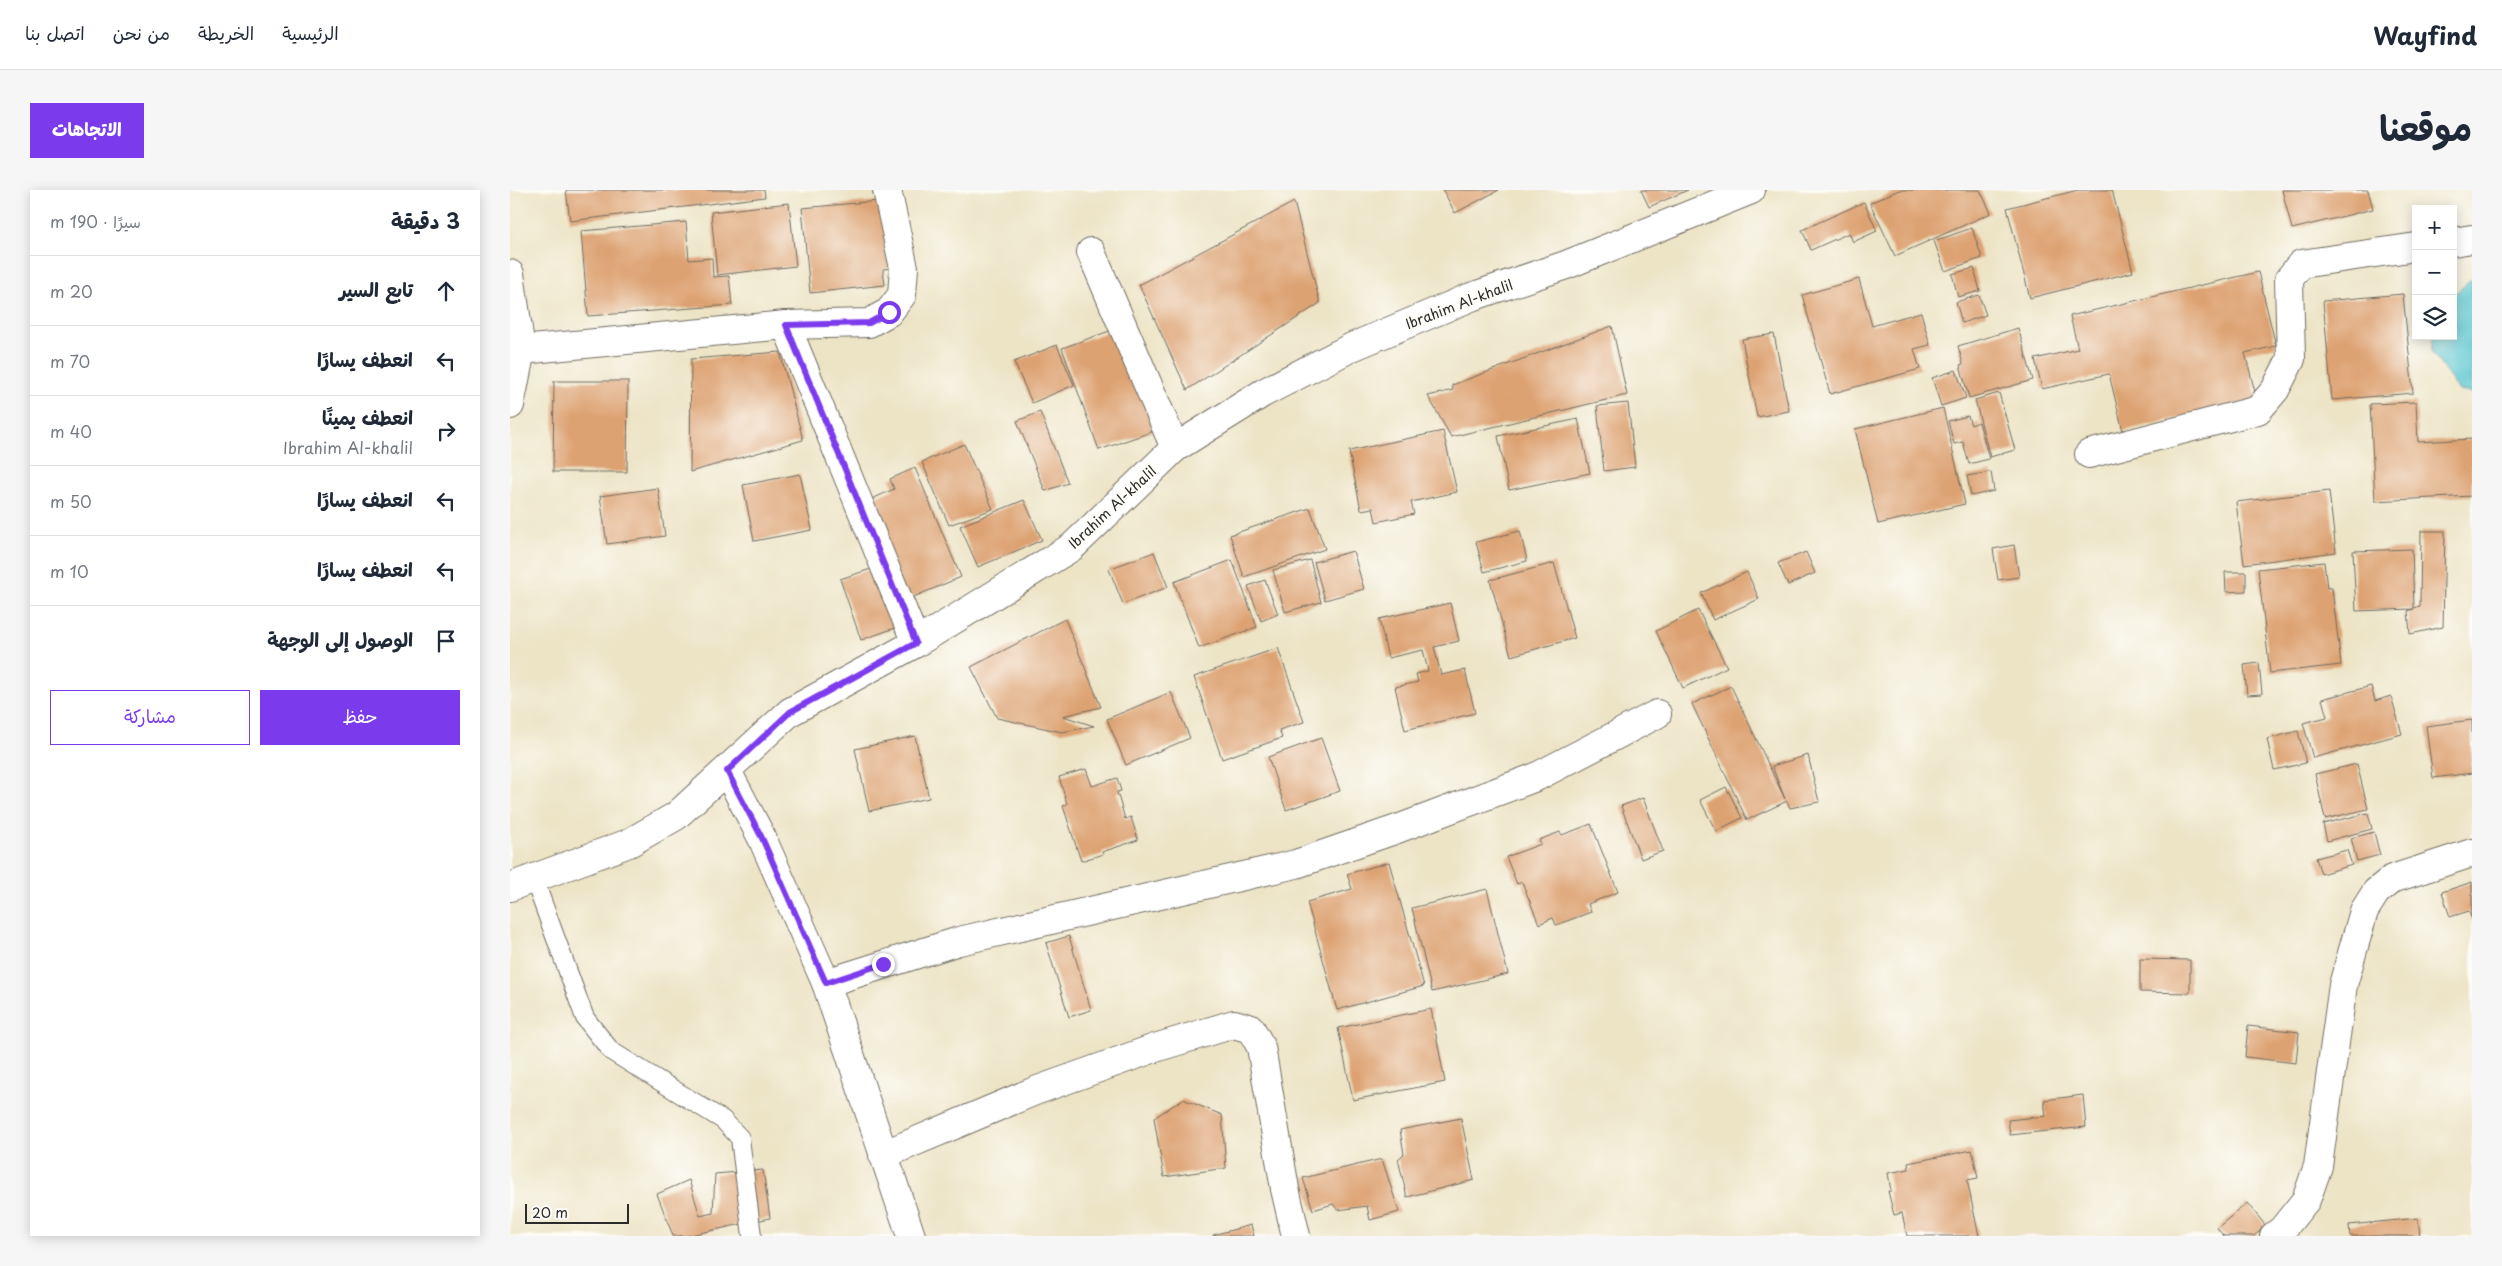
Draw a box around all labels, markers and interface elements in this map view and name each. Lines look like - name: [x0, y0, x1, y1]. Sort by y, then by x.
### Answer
- text: Wayfind: [2373, 17, 2477, 53]
- text: اتصل بنا: [25, 19, 85, 46]
- text: من نحن: [113, 19, 170, 46]
- text: الخريطة: [198, 19, 254, 46]
- text: الرئيسية: [282, 19, 339, 46]
- text: موقعنا: [2379, 100, 2472, 153]
- button: الاتجاهات: [30, 103, 144, 158]
- text: 3 دقيقة: [391, 204, 460, 236]
- map controls: [2412, 205, 2457, 340]
- button: +: [2412, 205, 2457, 250]
- text: سيرًا · 190 m: [50, 209, 141, 233]
- button: −: [2412, 250, 2457, 295]
- street label: Ibrahim Al-khalil: [1402, 274, 1516, 334]
- text: تابع السير: [339, 275, 413, 303]
- icon: ahead: [432, 277, 460, 305]
- text: 20 m: [50, 279, 93, 303]
- button: layers: [2412, 295, 2457, 340]
- route start: [878, 301, 901, 324]
- text: انعطف يسارًا: [317, 345, 413, 373]
- icon: left: [432, 347, 460, 375]
- text: 70 m: [50, 349, 90, 373]
- text: انعطف يمينًا: [322, 403, 413, 431]
- icon: right: [432, 417, 460, 445]
- text: 40 m: [50, 419, 92, 443]
- text: Ibrahim Al-khalil: [283, 435, 413, 459]
- street label: Ibrahim Al-khalil: [1063, 461, 1161, 553]
- text: انعطف يسارًا: [317, 485, 413, 513]
- icon: left: [432, 487, 460, 515]
- text: 50 m: [50, 489, 92, 513]
- text: انعطف يسارًا: [317, 555, 413, 583]
- icon: left: [432, 557, 460, 585]
- text: 10 m: [50, 559, 89, 583]
- text: الوصول إلى الوجهة: [267, 625, 413, 653]
- icon: arrive: [432, 627, 460, 655]
- button: مشاركة: [50, 690, 250, 745]
- button: حفظ: [260, 690, 460, 745]
- route end: [872, 953, 895, 976]
- scale bar: [525, 1201, 629, 1224]
- text: 20 m: [532, 1202, 568, 1223]

